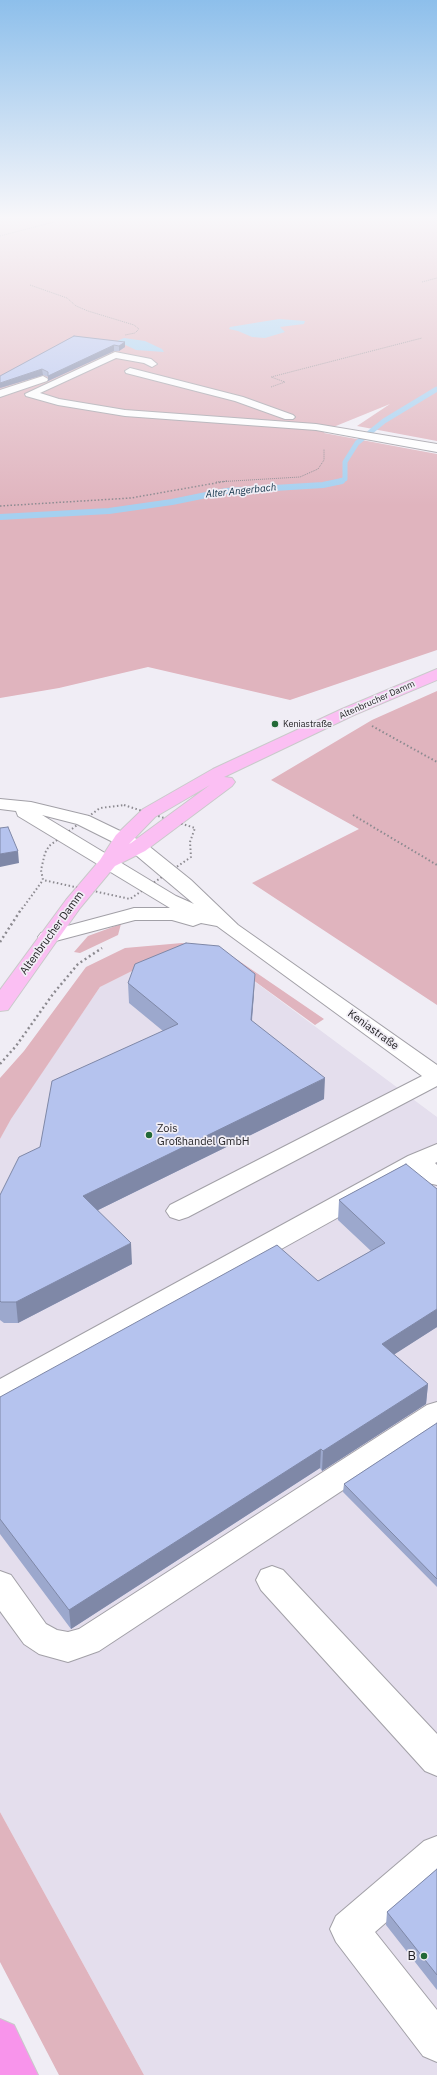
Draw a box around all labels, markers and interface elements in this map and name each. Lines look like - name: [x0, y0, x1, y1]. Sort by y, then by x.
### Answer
- water label: Alter Angerbach: [205, 481, 277, 501]
- street label: Altenbrucher Damm: [338, 678, 416, 722]
- marker: Keniastraße: [270, 719, 280, 729]
- place label: Keniastraße: [283, 719, 332, 729]
- street label: Altenbrucher Damm: [17, 889, 87, 977]
- street label: Keniastraße: [345, 1007, 401, 1053]
- place label: Zois Großhandel GmbH: [157, 1122, 250, 1148]
- marker: Zois Großhandel GmbH: [144, 1130, 154, 1140]
- place label: B: [408, 1948, 416, 1964]
- marker: B: [419, 1951, 429, 1961]

